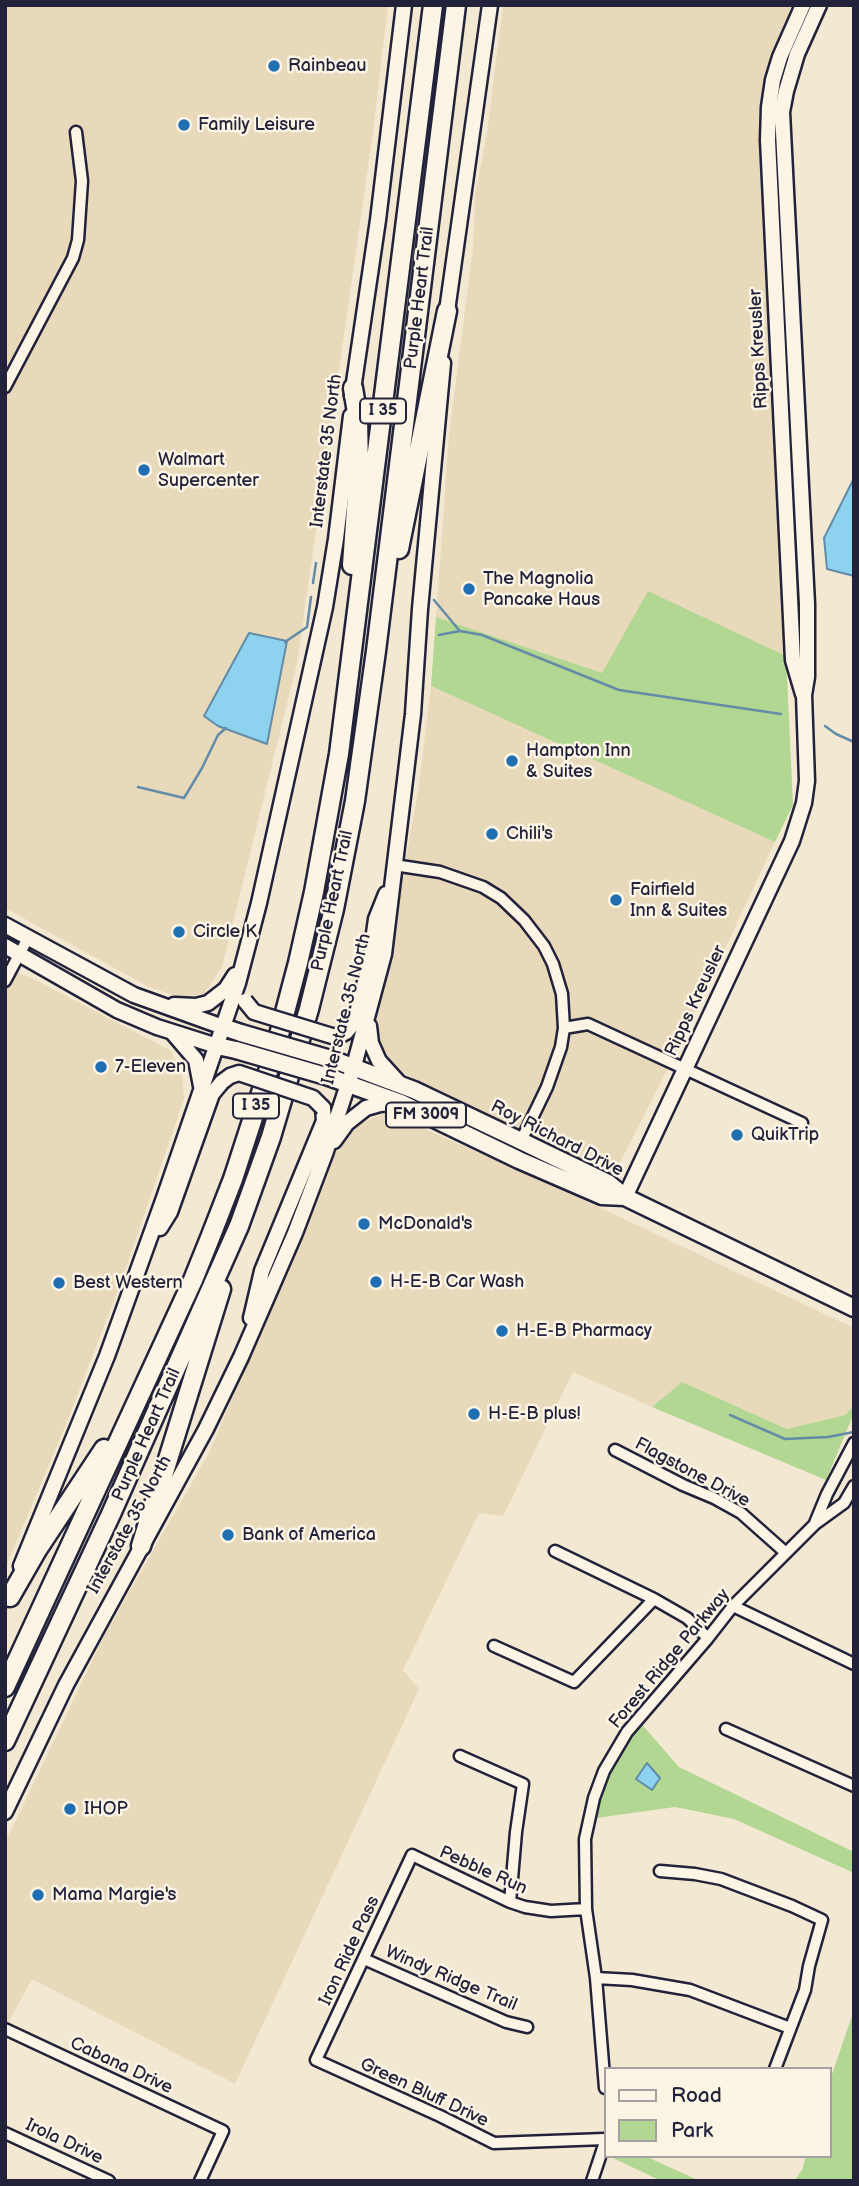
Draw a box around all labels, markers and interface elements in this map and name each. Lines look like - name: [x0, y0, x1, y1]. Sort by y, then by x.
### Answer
- place label: Rainbeau: [288, 55, 367, 77]
- marker: Rainbeau: [266, 58, 282, 74]
- place label: Family Leisure: [198, 114, 315, 136]
- marker: Family Leisure: [176, 117, 192, 133]
- street label: Purple Heart Trail: [401, 226, 439, 370]
- street label: Ripps Kreusler: [745, 288, 773, 410]
- street label: Interstate 35 North: [307, 373, 347, 529]
- road number: I 35: [360, 398, 406, 424]
- place label: Walmart Supercenter: [158, 449, 259, 491]
- marker: Walmart Supercenter: [136, 462, 152, 478]
- place label: The Magnolia Pancake Haus: [483, 568, 600, 610]
- marker: The Magnolia Pancake Haus: [461, 581, 477, 597]
- place label: Hampton Inn & Suites: [526, 740, 631, 782]
- marker: Hampton Inn & Suites: [504, 753, 520, 769]
- place label: Chili's: [506, 823, 553, 845]
- marker: Chili's: [484, 826, 500, 842]
- street label: Purple Heart Trail: [308, 829, 358, 973]
- place label: Fairfield Inn & Suites: [630, 879, 727, 922]
- marker: Fairfield Inn & Suites: [608, 892, 624, 908]
- place label: Circle K: [193, 921, 257, 943]
- marker: Circle K: [171, 924, 187, 940]
- street label: Interstate 35 North: [318, 931, 376, 1087]
- street label: Ripps Kreusler: [661, 942, 731, 1060]
- place label: 7-Eleven: [115, 1056, 186, 1078]
- marker: 7-Eleven: [93, 1059, 109, 1075]
- road number: I 35: [233, 1094, 279, 1118]
- street label: Roy Richard Drive: [487, 1096, 627, 1182]
- road number: FM 3009: [386, 1102, 466, 1128]
- place label: QuikTrip: [751, 1124, 819, 1146]
- marker: QuikTrip: [729, 1127, 745, 1143]
- place label: McDonald's: [378, 1213, 472, 1235]
- marker: McDonald's: [356, 1216, 372, 1232]
- place label: H-E-B Car Wash: [390, 1271, 524, 1293]
- place label: Best Western: [73, 1272, 183, 1294]
- marker: H-E-B Car Wash: [368, 1274, 384, 1290]
- marker: Best Western: [51, 1275, 67, 1291]
- place label: H-E-B Pharmacy: [516, 1320, 652, 1342]
- marker: H-E-B Pharmacy: [494, 1323, 510, 1339]
- street label: Purple Heart Trail: [108, 1365, 186, 1505]
- place label: H-E-B plus!: [488, 1403, 581, 1425]
- marker: H-E-B plus!: [466, 1406, 482, 1422]
- street label: Flagstone Drive: [631, 1434, 753, 1512]
- street label: Interstate 35 North: [83, 1452, 177, 1598]
- place label: Bank of America: [242, 1524, 376, 1546]
- marker: Bank of America: [220, 1527, 236, 1543]
- street label: Forest Ridge Parkway: [605, 1585, 735, 1733]
- place label: IHOP: [84, 1798, 128, 1820]
- marker: IHOP: [62, 1801, 78, 1817]
- street label: Pebble Run: [436, 1842, 530, 1900]
- place label: Mama Margie's: [52, 1884, 177, 1906]
- marker: Mama Margie's: [30, 1887, 46, 1903]
- street label: Iron Ride Pass: [315, 1893, 385, 2009]
- street label: Windy Ridge Trail: [382, 1942, 520, 2016]
- street label: Cabana Drive: [66, 2033, 176, 2099]
- street label: Green Bluff Drive: [356, 2054, 492, 2132]
- legend: [604, 2067, 831, 2158]
- text: Road: [671, 2083, 722, 2108]
- street label: Irola Drive: [22, 2115, 106, 2169]
- text: Park: [671, 2118, 713, 2143]

